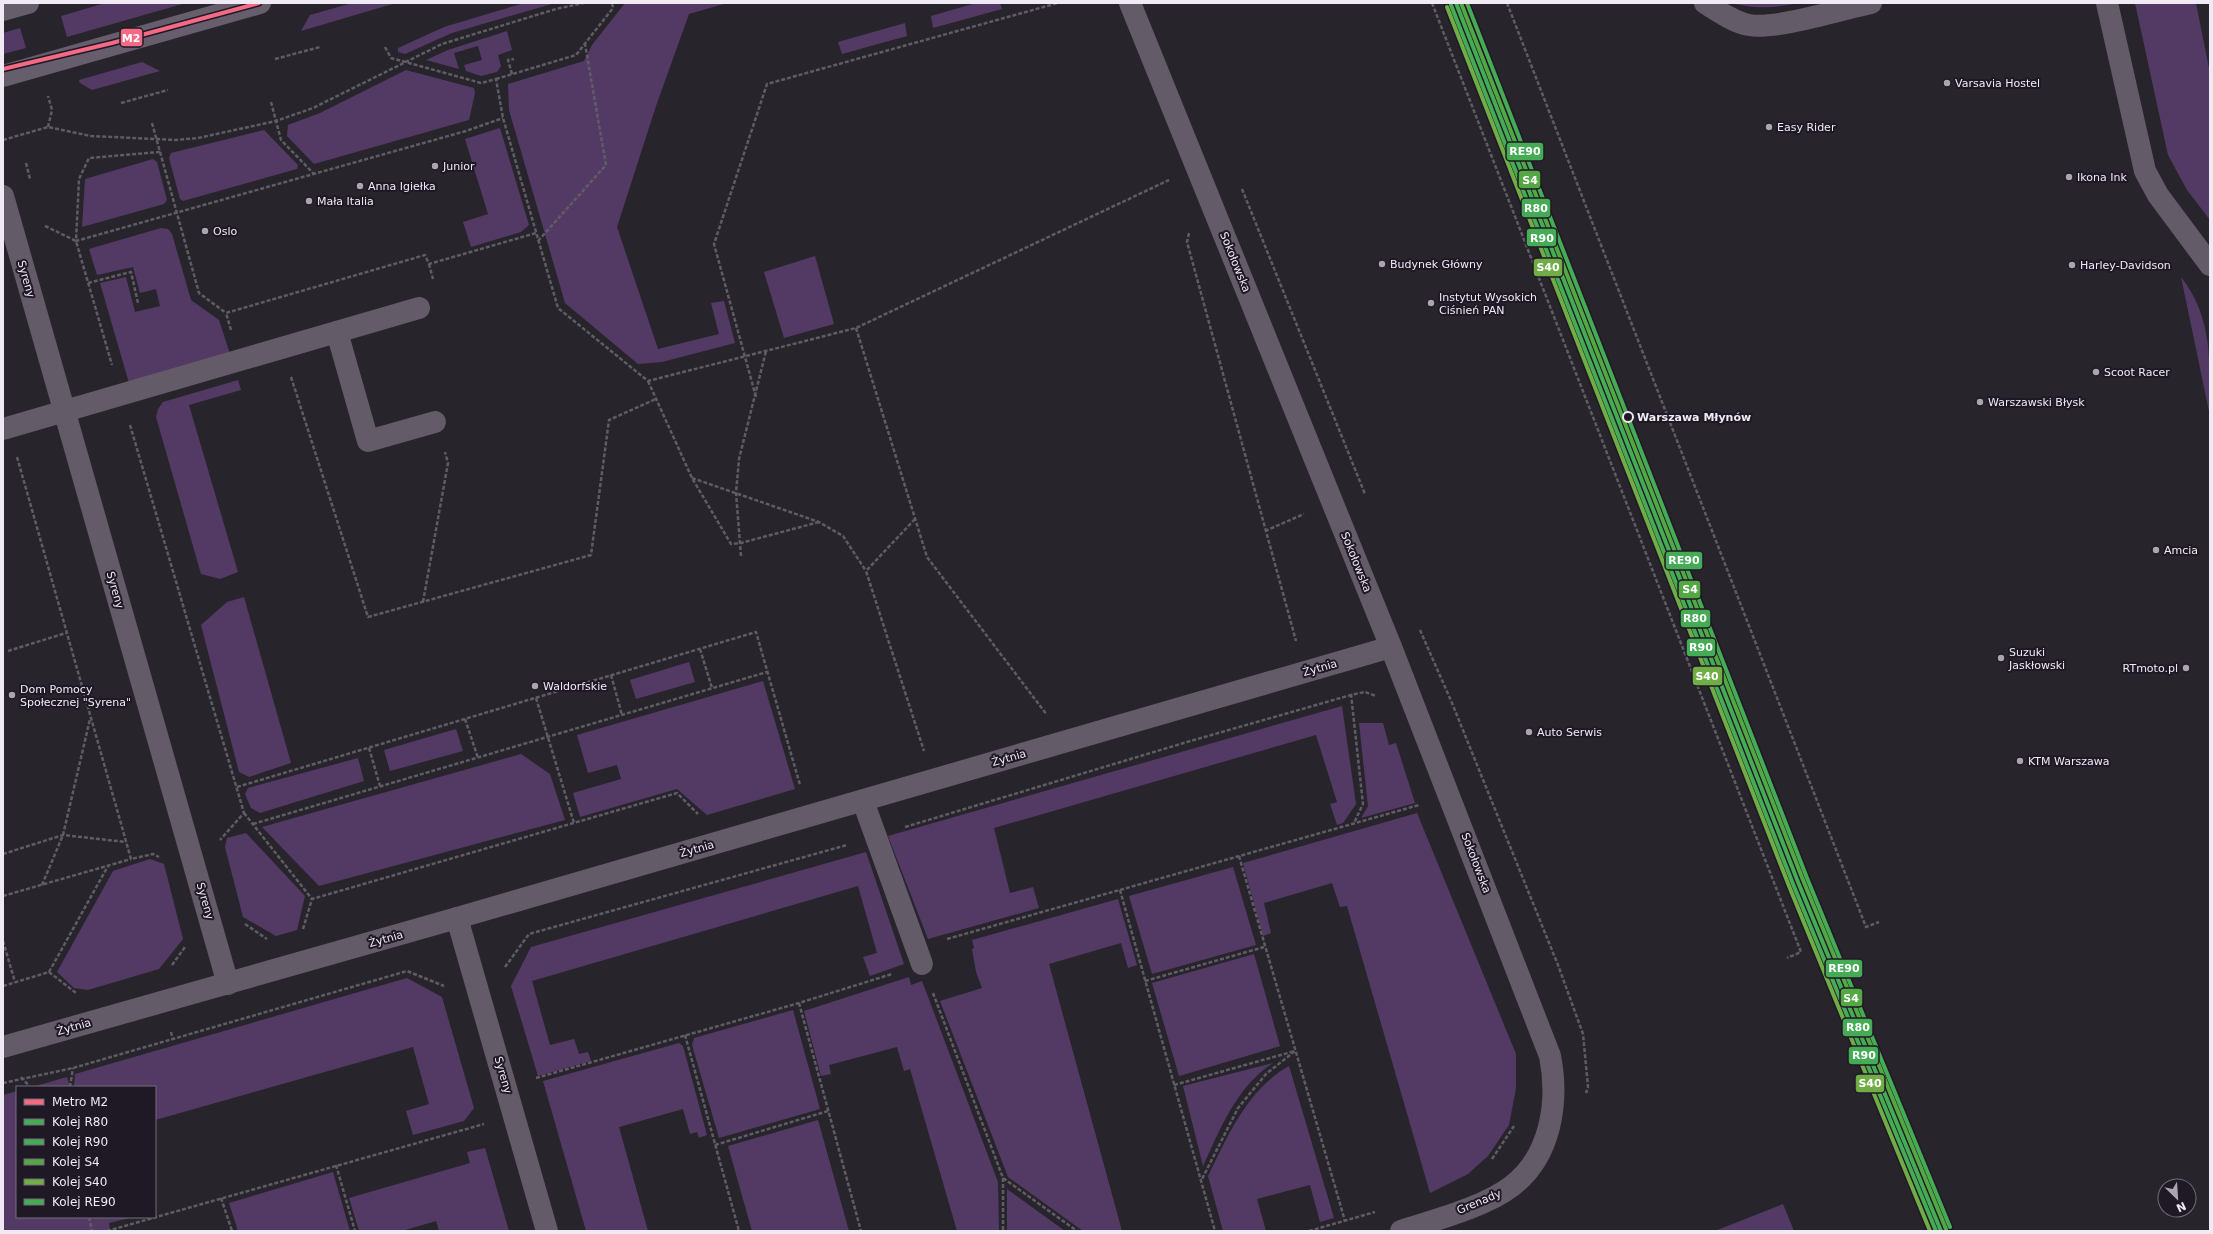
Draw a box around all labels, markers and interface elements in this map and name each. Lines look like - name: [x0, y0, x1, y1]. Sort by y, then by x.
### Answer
- line badge: M2: [120, 28, 143, 47]
- text: M2: [122, 32, 140, 45]
- place label: Varsavia Hostel: [1955, 77, 2040, 90]
- marker: Varsavia Hostel: [1942, 78, 1952, 88]
- place label: Easy Rider: [1777, 121, 1836, 134]
- marker: Easy Rider: [1764, 122, 1774, 132]
- line badge: RE90: [1506, 142, 1544, 161]
- text: RE90: [1509, 145, 1541, 158]
- place label: Junior: [442, 160, 475, 173]
- marker: Junior: [430, 161, 440, 171]
- line badge: S4: [1518, 170, 1541, 189]
- place label: Ikona Ink: [2077, 171, 2127, 184]
- marker: Ikona Ink: [2064, 172, 2074, 182]
- text: S4: [1522, 174, 1538, 187]
- place label: Anna Igiełka: [368, 180, 436, 193]
- marker: Anna Igiełka: [355, 181, 365, 191]
- place label: Mała Italia: [317, 195, 374, 208]
- marker: Mała Italia: [304, 196, 314, 206]
- line badge: R80: [1521, 198, 1551, 218]
- text: R80: [1524, 202, 1548, 215]
- place label: Oslo: [213, 225, 237, 238]
- marker: Oslo: [200, 226, 210, 236]
- line badge: R90: [1526, 228, 1557, 247]
- street label: Sokołowska: [1217, 230, 1253, 294]
- text: R90: [1530, 232, 1554, 245]
- place label: Budynek Główny: [1390, 258, 1483, 271]
- line badge: S40: [1533, 258, 1563, 277]
- street label: Syreny: [15, 259, 38, 300]
- marker: Budynek Główny: [1377, 259, 1387, 269]
- place label: Harley-Davidson: [2080, 259, 2171, 272]
- marker: Harley-Davidson: [2067, 260, 2077, 270]
- text: S40: [1536, 261, 1560, 274]
- place label: Instytut Wysokich Ciśnień PAN: [1439, 291, 1537, 317]
- marker: Instytut Wysokich Ciśnień PAN: [1426, 298, 1436, 308]
- place label: Scoot Racer: [2104, 366, 2170, 379]
- marker: Scoot Racer: [2091, 367, 2101, 377]
- place label: Warszawski Błysk: [1988, 396, 2085, 409]
- marker: Warszawski Błysk: [1975, 397, 1985, 407]
- marker: Warszawa Młynów: [1622, 411, 1634, 423]
- place label: Warszawa Młynów: [1637, 411, 1751, 424]
- street label: Sokołowska: [1338, 530, 1374, 594]
- place label: Amcia: [2164, 544, 2198, 557]
- marker: Amcia: [2151, 545, 2161, 555]
- line badge: RE90: [1665, 551, 1703, 570]
- text: RE90: [1668, 554, 1700, 567]
- street label: Syreny: [104, 570, 127, 611]
- line badge: S4: [1678, 580, 1701, 599]
- text: S4: [1682, 583, 1698, 596]
- line badge: R80: [1680, 609, 1711, 628]
- text: R80: [1683, 612, 1707, 625]
- line badge: R90: [1686, 638, 1716, 657]
- text: R90: [1689, 641, 1713, 654]
- place label: Suzuki Jaskłowski: [2008, 646, 2065, 672]
- marker: Suzuki Jaskłowski: [1996, 653, 2006, 663]
- street label: Żytnia: [1301, 657, 1339, 679]
- place label: RTmoto.pl: [2123, 662, 2178, 675]
- marker: RTmoto.pl: [2181, 663, 2191, 673]
- line badge: S40: [1692, 666, 1723, 686]
- text: S40: [1695, 670, 1719, 683]
- place label: Waldorfskie: [543, 680, 607, 693]
- marker: Waldorfskie: [530, 681, 540, 691]
- place label: Dom Pomocy Społecznej "Syrena": [20, 683, 131, 709]
- marker: Dom Pomocy Społecznej "Syrena": [7, 690, 17, 700]
- place label: Auto Serwis: [1537, 726, 1602, 739]
- marker: Auto Serwis: [1524, 727, 1534, 737]
- street label: Żytnia: [990, 747, 1028, 769]
- place label: KTM Warszawa: [2028, 755, 2110, 768]
- marker: KTM Warszawa: [2015, 756, 2025, 766]
- street label: Sokołowska: [1458, 831, 1494, 895]
- street label: Żytnia: [678, 838, 716, 860]
- street label: Syreny: [194, 881, 217, 922]
- street label: Żytnia: [367, 928, 405, 950]
- line badge: RE90: [1825, 959, 1863, 978]
- text: RE90: [1828, 962, 1860, 975]
- line badge: S4: [1840, 988, 1863, 1007]
- text: S4: [1843, 992, 1859, 1005]
- street label: Żytnia: [55, 1016, 93, 1038]
- line badge: R80: [1842, 1018, 1873, 1037]
- text: R80: [1846, 1021, 1870, 1034]
- line badge: R90: [1848, 1046, 1879, 1065]
- text: R90: [1852, 1049, 1876, 1062]
- street label: Syreny: [492, 1055, 515, 1096]
- line badge: S40: [1855, 1074, 1885, 1093]
- text: S40: [1858, 1077, 1882, 1090]
- legend: [16, 1086, 156, 1218]
- text: Metro M2: [52, 1095, 108, 1109]
- text: Kolej R80: [52, 1115, 108, 1129]
- text: Kolej R90: [52, 1135, 108, 1149]
- text: Kolej S4: [52, 1155, 100, 1169]
- text: Kolej S40: [52, 1175, 107, 1189]
- north arrow: [2157, 1178, 2197, 1218]
- street label: Grenady: [1455, 1187, 1504, 1217]
- text: Kolej RE90: [52, 1195, 116, 1209]
- text: N: [2174, 1199, 2188, 1214]

